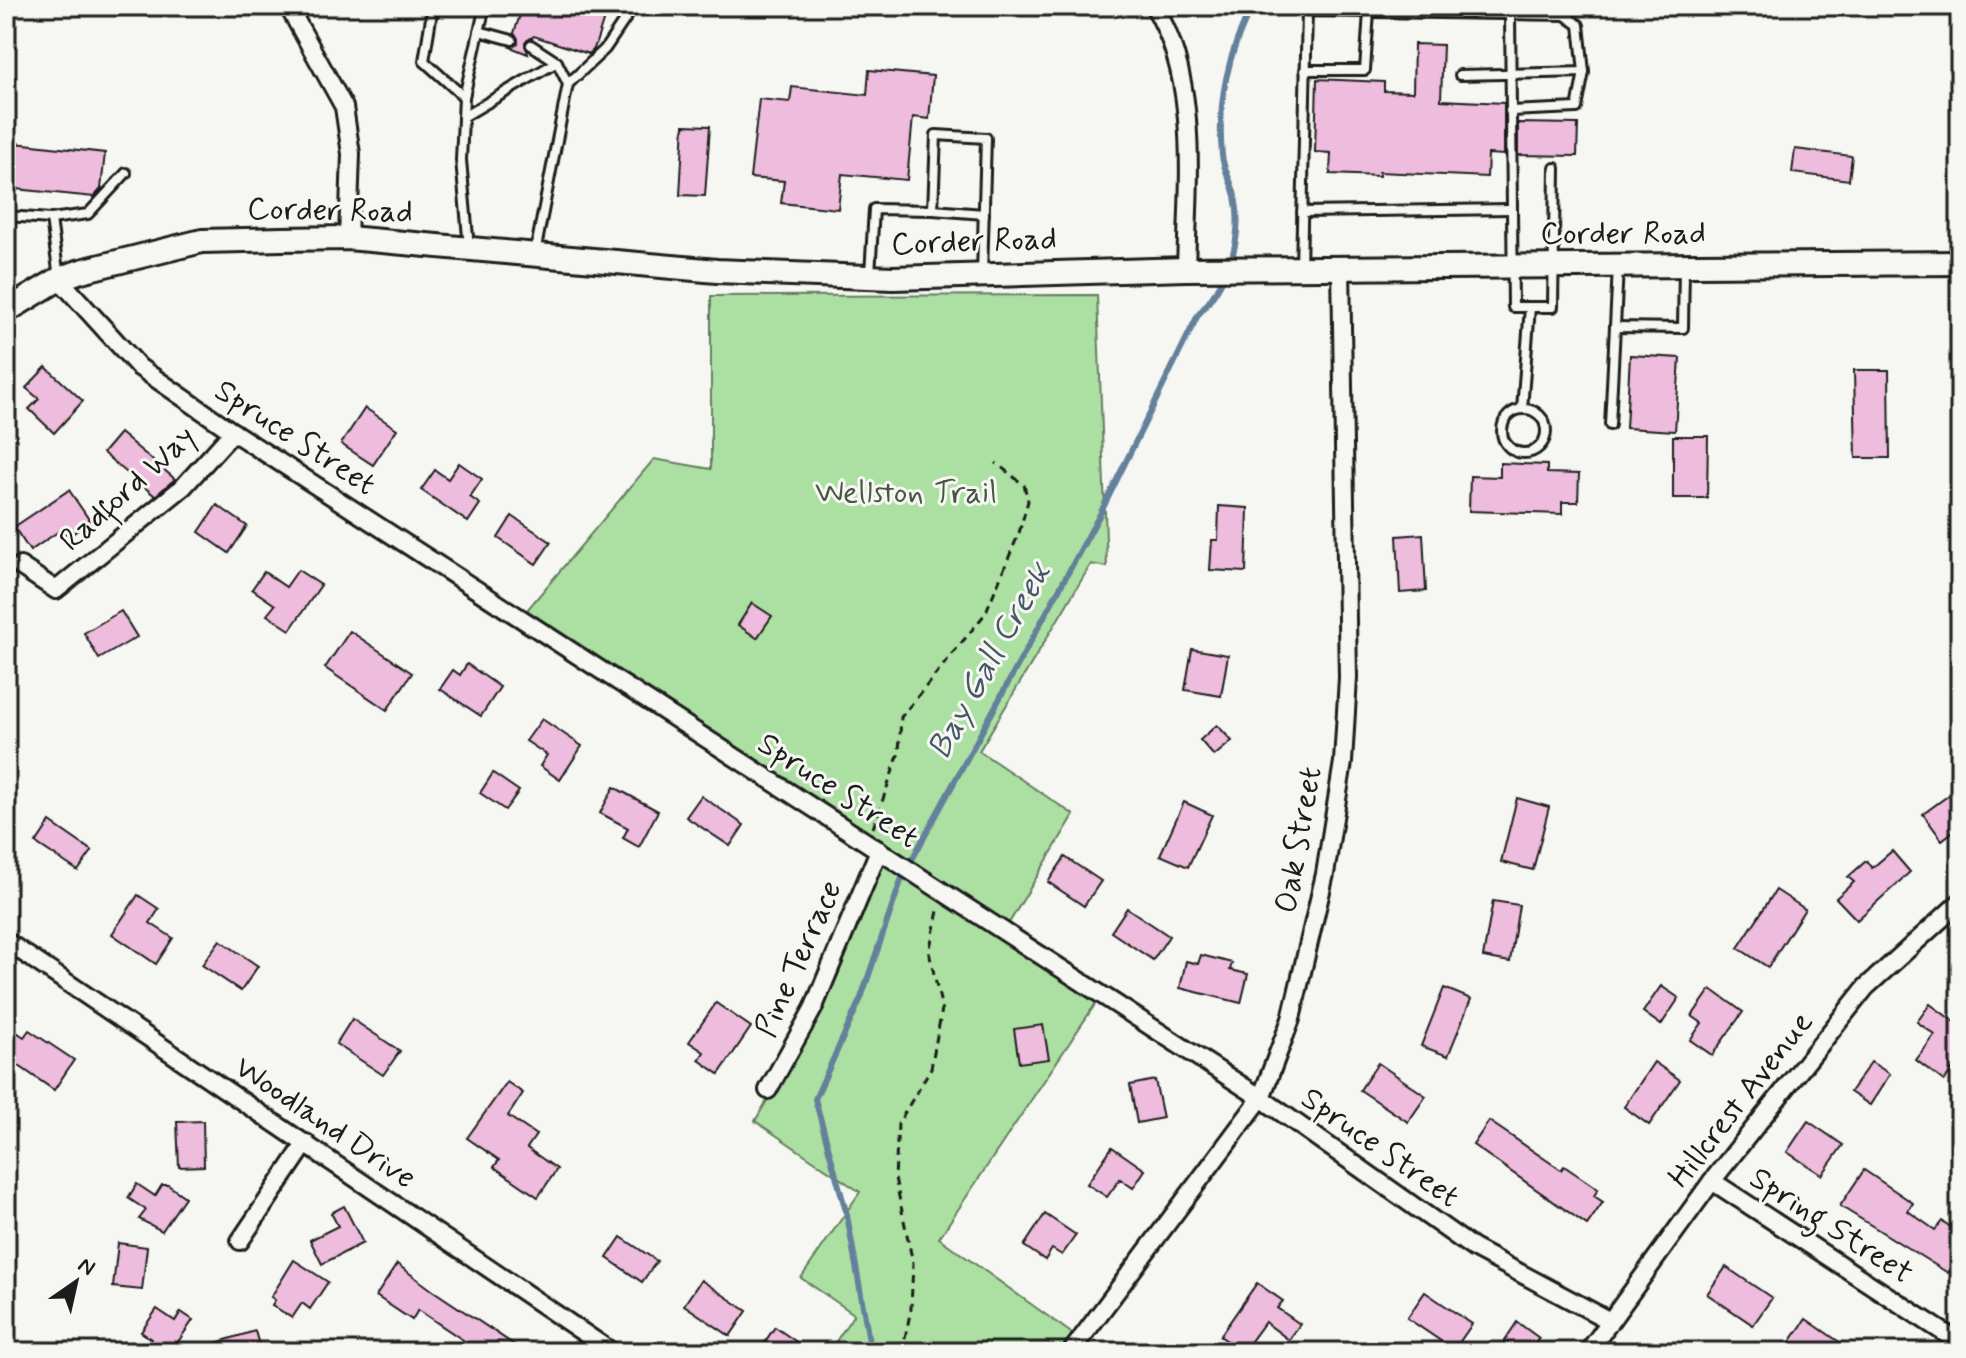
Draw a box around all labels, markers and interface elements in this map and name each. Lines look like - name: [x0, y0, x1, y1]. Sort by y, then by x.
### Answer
- street label: Corder Road: [247, 189, 413, 233]
- street label: Corder Road: [1540, 213, 1706, 255]
- street label: Corder Road: [890, 218, 1058, 266]
- street label: Spruce Street: [206, 370, 384, 506]
- street label: Radford Way: [51, 417, 206, 563]
- park label: Wellston Trail: [815, 472, 997, 514]
- water label: Bay Gall Creek: [917, 553, 1063, 767]
- street label: Spruce Street: [749, 723, 927, 859]
- street label: Oak Street: [1265, 763, 1333, 917]
- street label: Pine Terrace: [746, 874, 852, 1044]
- street label: Hillcrest Avenue: [1659, 1003, 1823, 1197]
- street label: Woodland Drive: [226, 1047, 424, 1199]
- street label: Spruce Street: [1292, 1078, 1468, 1218]
- street label: Spring Street: [1740, 1157, 1921, 1297]
- north arrow: [36, 1242, 116, 1322]
- text: N: [72, 1251, 100, 1283]

